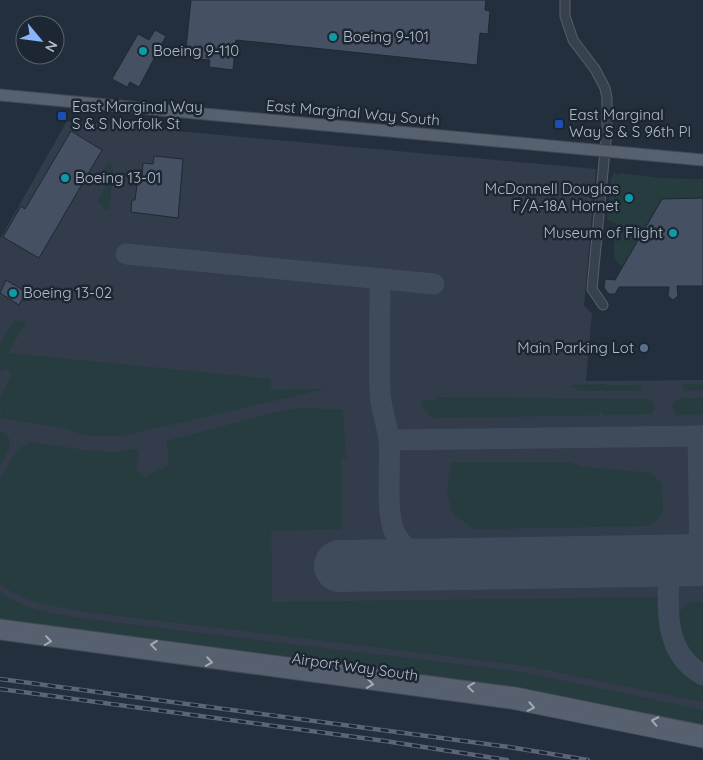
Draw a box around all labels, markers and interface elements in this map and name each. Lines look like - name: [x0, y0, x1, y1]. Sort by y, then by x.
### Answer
- north arrow: [15, 15, 65, 65]
- place label: Boeing 9-101: [343, 27, 429, 46]
- marker: Boeing 9-101: [327, 31, 339, 43]
- text: N: [41, 37, 62, 55]
- place label: Boeing 9-110: [153, 41, 239, 60]
- marker: Boeing 9-110: [137, 45, 149, 57]
- street label: East Marginal Way South: [265, 95, 441, 130]
- place label: East Marginal Way S & S Norfolk St: [72, 97, 203, 133]
- place label: East Marginal Way S & S 96th Pl: [569, 105, 691, 141]
- marker: East Marginal Way S & S Norfolk St: [56, 110, 68, 122]
- marker: East Marginal Way S & S 96th Pl: [553, 118, 565, 130]
- place label: Boeing 13-01: [75, 168, 161, 187]
- marker: Boeing 13-01: [59, 172, 71, 184]
- place label: McDonnell Douglas F/A-18A Hornet: [485, 179, 619, 215]
- marker: McDonnell Douglas F/A-18A Hornet: [623, 192, 635, 204]
- place label: Museum of Flight: [544, 223, 663, 242]
- marker: Museum of Flight: [667, 227, 679, 239]
- place label: Boeing 13-02: [23, 283, 112, 302]
- marker: Boeing 13-02: [7, 287, 19, 299]
- place label: Main Parking Lot: [517, 338, 634, 357]
- marker: Main Parking Lot: [638, 342, 650, 354]
- one-way arrow: [45, 635, 53, 646]
- one-way arrow: [149, 640, 157, 651]
- street label: Airport Way South: [291, 648, 420, 685]
- one-way arrow: [205, 657, 214, 667]
- one-way arrow: [367, 678, 375, 689]
- one-way arrow: [467, 682, 475, 693]
- one-way arrow: [527, 701, 536, 712]
- one-way arrow: [651, 716, 660, 727]

